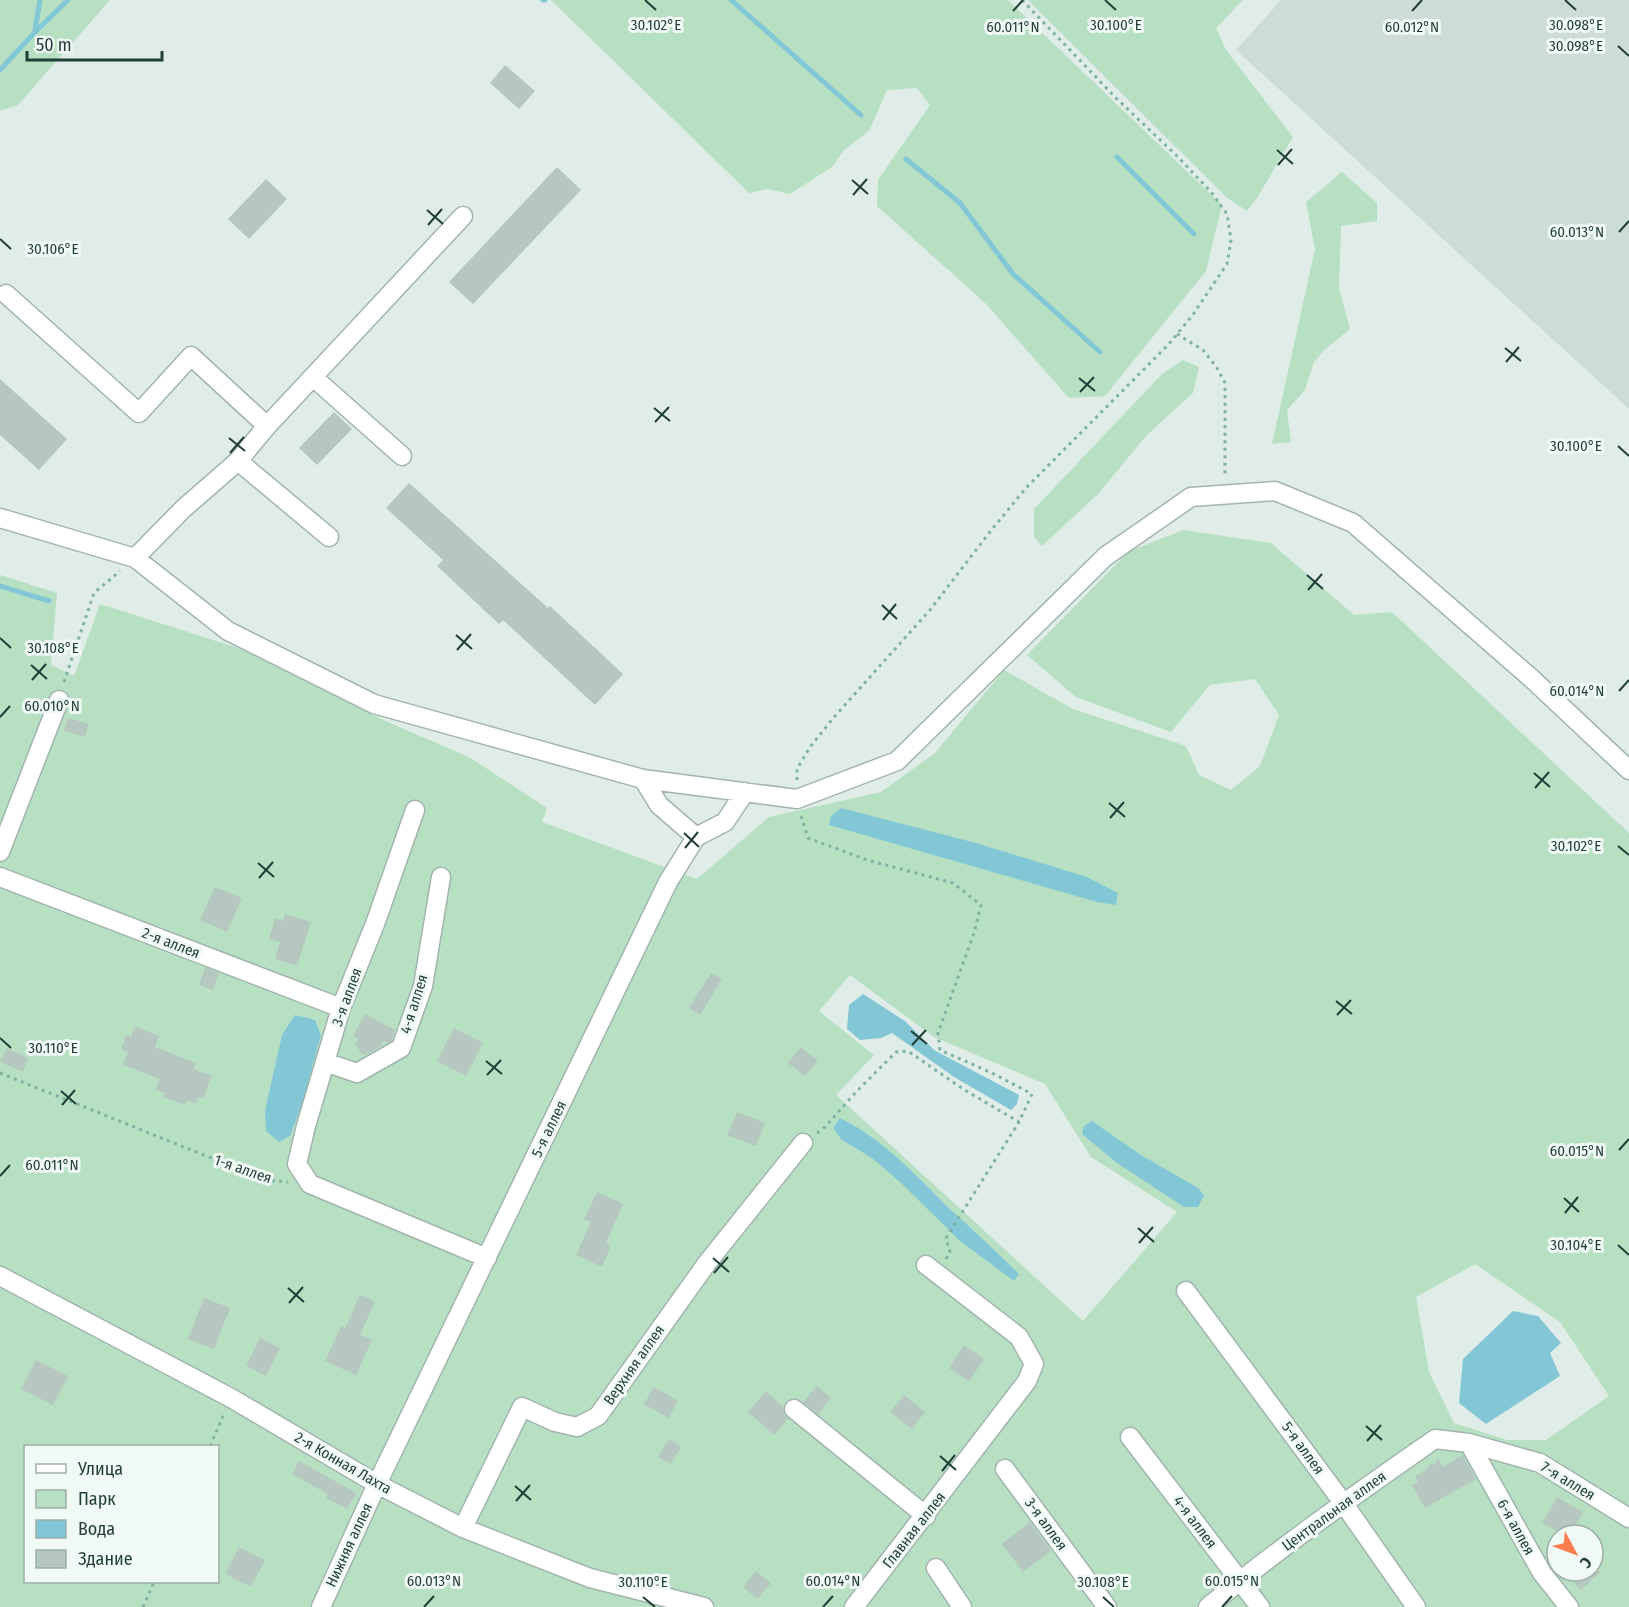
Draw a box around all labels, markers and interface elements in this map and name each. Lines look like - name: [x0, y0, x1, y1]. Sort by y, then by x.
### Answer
- text: 30.102°E: [631, 16, 681, 34]
- text: 30.100°E: [1090, 16, 1142, 34]
- text: 30.098°E: [1549, 16, 1603, 34]
- text: 60.011°N: [986, 18, 1040, 36]
- text: 60.012°N: [1385, 18, 1439, 36]
- scale bar: [27, 24, 162, 62]
- text: 50 m: [36, 34, 72, 56]
- text: 30.098°E: [1549, 37, 1603, 55]
- text: 60.013°N: [1550, 223, 1604, 241]
- text: 30.106°E: [27, 240, 79, 258]
- text: 30.100°E: [1550, 437, 1602, 455]
- text: 30.108°E: [27, 639, 79, 657]
- text: 60.014°N: [1550, 682, 1604, 700]
- text: 60.010°N: [24, 697, 80, 715]
- text: 30.102°E: [1551, 837, 1601, 855]
- street label: 2-я аллея: [140, 924, 202, 962]
- street label: 3-я аллея: [328, 965, 366, 1029]
- street label: 4-я аллея: [396, 972, 432, 1036]
- text: 30.110°E: [28, 1039, 78, 1057]
- street label: 5-я аллея: [528, 1098, 570, 1160]
- text: 60.015°N: [1550, 1142, 1604, 1160]
- street label: 1-я аллея: [212, 1151, 274, 1187]
- text: 60.011°N: [25, 1156, 79, 1174]
- text: 30.104°E: [1550, 1236, 1602, 1254]
- street label: Верхняя аллея: [600, 1321, 668, 1409]
- street label: 5-я аллея: [1278, 1418, 1328, 1478]
- street label: 2-я Конная Лахта: [291, 1428, 395, 1498]
- legend: [24, 1445, 219, 1583]
- text: Улица: [77, 1458, 123, 1480]
- street label: 7-я аллея: [1538, 1458, 1598, 1504]
- street label: Центральная аллея: [1278, 1467, 1390, 1555]
- text: Парк: [78, 1488, 116, 1510]
- street label: Главная аллея: [879, 1488, 949, 1572]
- street label: 4-я аллея: [1169, 1492, 1221, 1552]
- street label: 3-я аллея: [1021, 1494, 1071, 1554]
- street label: 6-я аллея: [1493, 1496, 1539, 1558]
- street label: Нижняя аллея: [322, 1500, 376, 1590]
- text: Вода: [78, 1518, 115, 1540]
- north arrow: [1545, 1523, 1605, 1583]
- text: Здание: [78, 1548, 133, 1570]
- text: С: [1576, 1553, 1596, 1572]
- text: 60.013°N: [407, 1572, 461, 1590]
- text: 60.014°N: [806, 1572, 860, 1590]
- text: 60.015°N: [1205, 1572, 1259, 1590]
- text: 30.110°E: [618, 1573, 668, 1591]
- text: 30.108°E: [1077, 1573, 1129, 1591]

